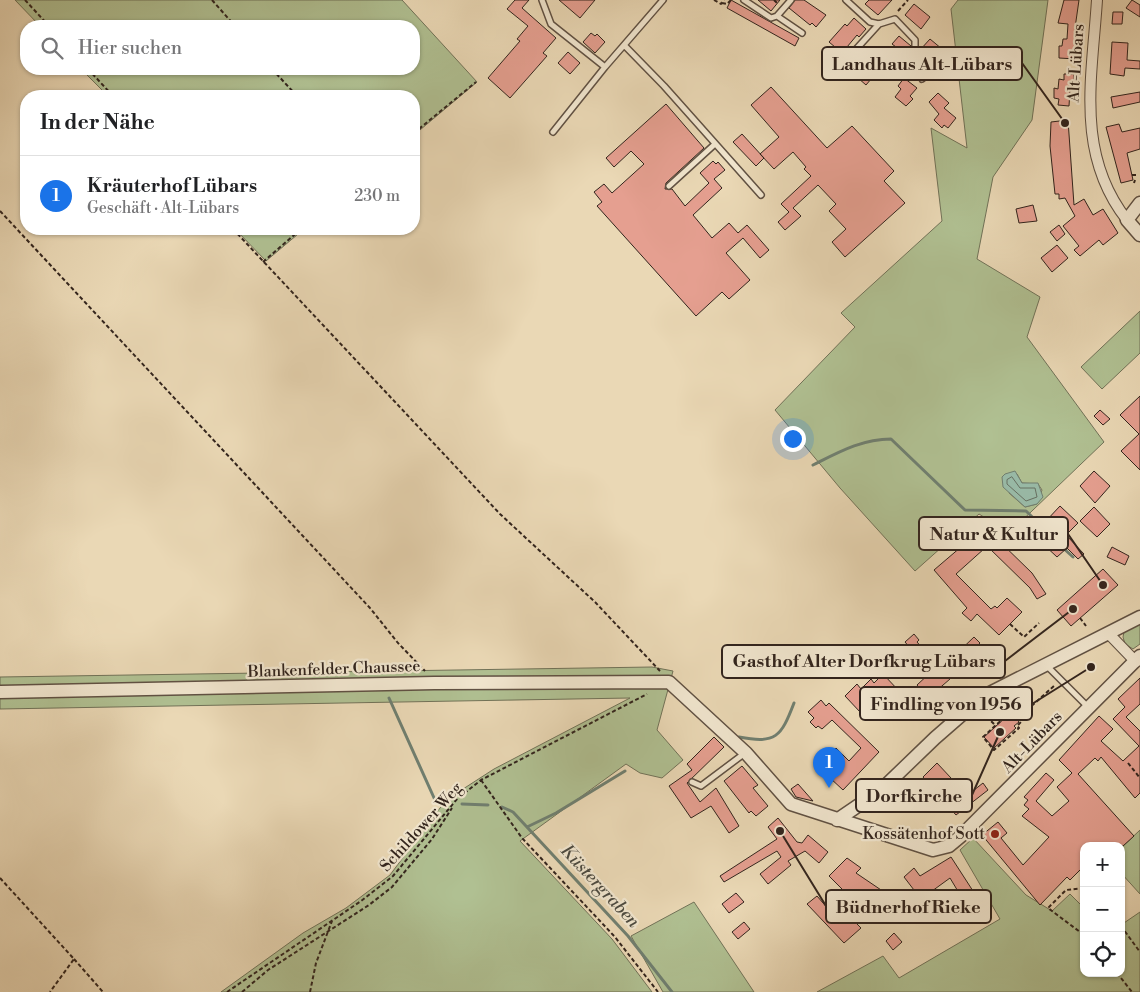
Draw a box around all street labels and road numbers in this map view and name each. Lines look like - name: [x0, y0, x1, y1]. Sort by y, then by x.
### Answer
- street label: Alt-Lübars: [1063, 23, 1089, 104]
- street label: Blankenfelder Chaussee: [246, 656, 421, 682]
- street label: Alt-Lübars: [997, 707, 1066, 778]
- street label: Schildower Weg: [376, 778, 467, 876]

